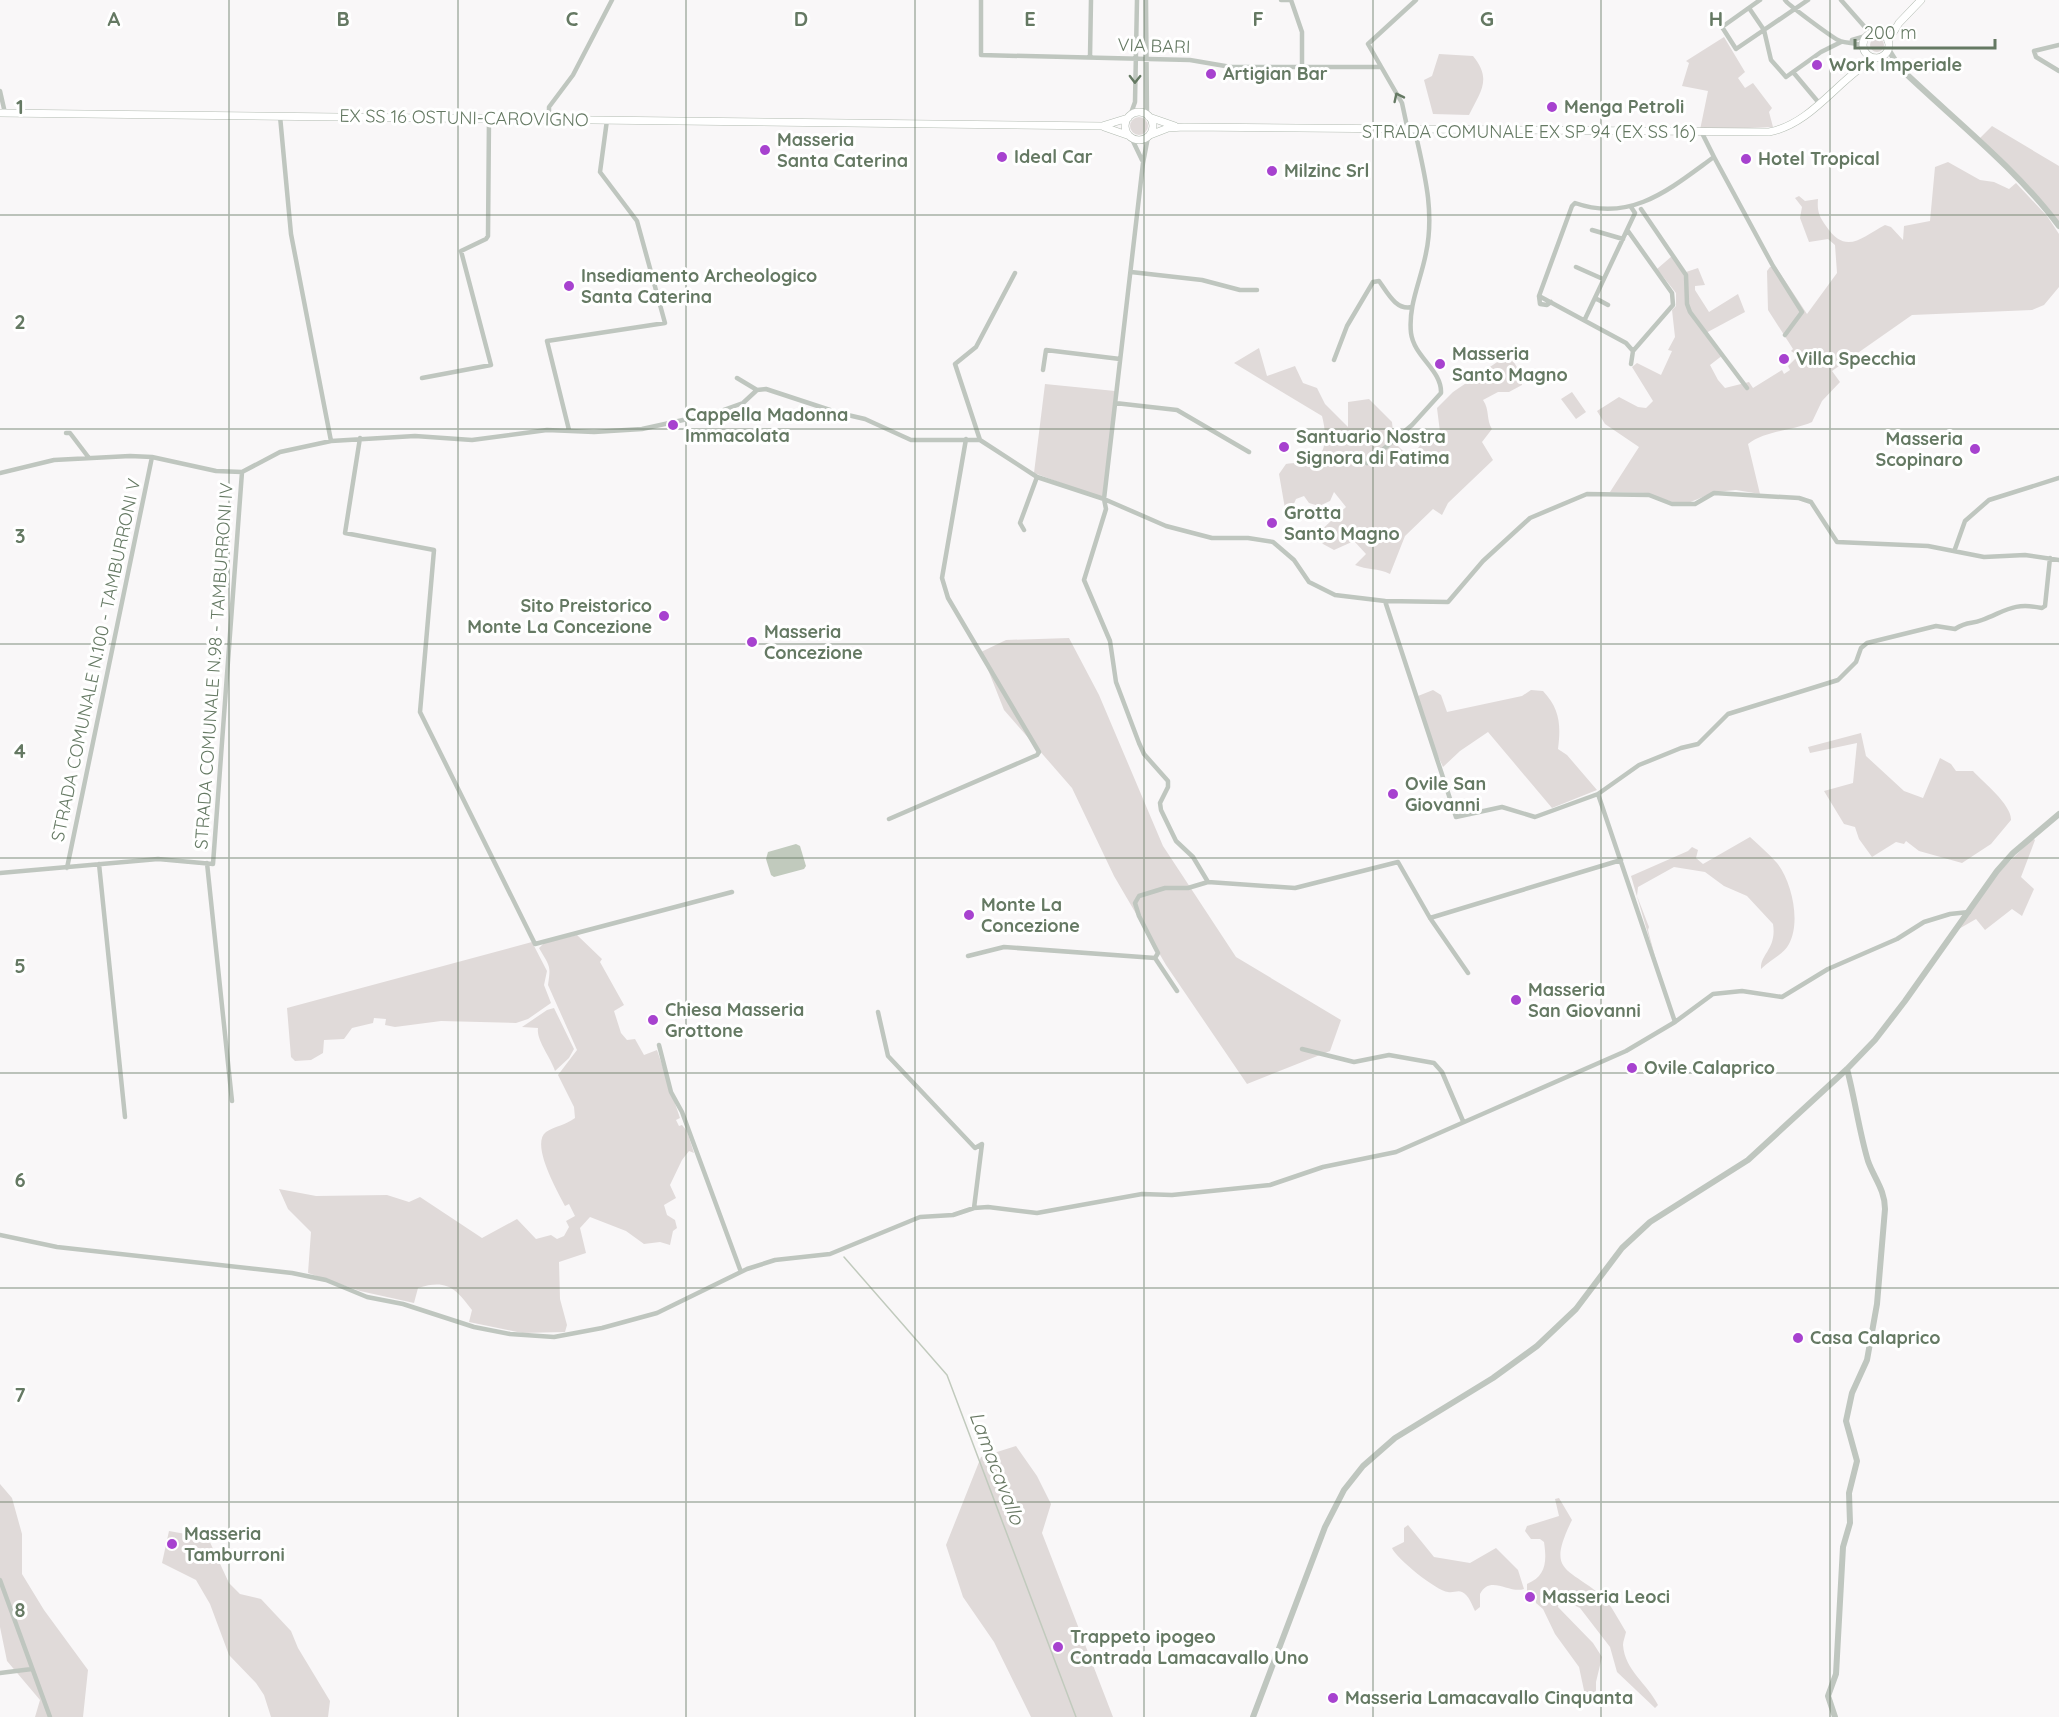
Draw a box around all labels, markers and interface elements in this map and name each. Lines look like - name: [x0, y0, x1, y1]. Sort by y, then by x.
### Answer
- text: A: [108, 6, 121, 31]
- text: B: [336, 6, 350, 31]
- text: C: [566, 6, 579, 31]
- text: D: [794, 6, 808, 31]
- text: E: [1024, 6, 1036, 31]
- text: F: [1252, 6, 1264, 31]
- text: G: [1480, 6, 1494, 31]
- text: H: [1709, 6, 1723, 31]
- scale bar: [1855, 12, 1994, 50]
- text: 200 m: [1864, 21, 1917, 44]
- street label: VIA BARI: [1117, 33, 1191, 58]
- place label: Work Imperiale: [1829, 53, 1962, 76]
- marker: Work Imperiale: [1810, 58, 1824, 72]
- place label: Artigian Bar: [1223, 62, 1328, 85]
- marker: Artigian Bar: [1204, 67, 1218, 81]
- one-way arrow: [1129, 75, 1142, 84]
- one-way arrow: [1394, 93, 1406, 104]
- text: 1: [16, 94, 24, 119]
- place label: Menga Petroli: [1564, 95, 1684, 118]
- marker: Menga Petroli: [1545, 100, 1559, 114]
- street label: EX SS 16 OSTUNI-CAROVIGNO: [339, 104, 589, 131]
- street label: STRADA COMUNALE EX SP 94 (EX SS 16): [1362, 120, 1696, 143]
- place label: Masseria Santa Caterina: [777, 128, 908, 172]
- marker: Masseria Santa Caterina: [758, 143, 772, 157]
- place label: Ideal Car: [1014, 145, 1093, 168]
- place label: Hotel Tropical: [1758, 147, 1880, 170]
- marker: Ideal Car: [995, 150, 1009, 164]
- marker: Hotel Tropical: [1739, 152, 1753, 166]
- place label: Milzinc Srl: [1284, 159, 1369, 182]
- marker: Milzinc Srl: [1265, 164, 1279, 178]
- place label: Insediamento Archeologico Santa Caterina: [581, 264, 817, 308]
- marker: Insediamento Archeologico Santa Caterina: [562, 279, 576, 293]
- text: 2: [14, 309, 26, 334]
- place label: Masseria Santo Magno: [1452, 342, 1568, 386]
- place label: Villa Specchia: [1796, 347, 1916, 370]
- marker: Villa Specchia: [1777, 352, 1791, 366]
- marker: Masseria Santo Magno: [1433, 357, 1447, 371]
- place label: Cappella Madonna Immacolata: [685, 403, 848, 447]
- marker: Cappella Madonna Immacolata: [666, 418, 680, 432]
- place label: Santuario Nostra Signora di Fatima: [1296, 425, 1450, 469]
- place label: Masseria Scopinaro: [1875, 427, 1963, 471]
- marker: Santuario Nostra Signora di Fatima: [1277, 440, 1291, 454]
- marker: Masseria Scopinaro: [1968, 442, 1982, 456]
- street label: STRADA COMUNALE N.100 - TAMBURRONI V: [46, 476, 145, 844]
- street label: STRADA COMUNALE N.98 - TAMBURRONI IV: [189, 482, 238, 850]
- place label: Grotta Santo Magno: [1284, 501, 1400, 545]
- marker: Grotta Santo Magno: [1265, 516, 1279, 530]
- text: 3: [15, 523, 25, 548]
- place label: Sito Preistorico Monte La Concezione: [467, 594, 652, 638]
- marker: Sito Preistorico Monte La Concezione: [657, 609, 671, 623]
- place label: Masseria Concezione: [764, 620, 863, 664]
- marker: Masseria Concezione: [745, 635, 759, 649]
- text: 4: [14, 738, 26, 763]
- place label: Ovile San Giovanni: [1405, 772, 1486, 816]
- marker: Ovile San Giovanni: [1386, 787, 1400, 801]
- place label: Monte La Concezione: [981, 893, 1080, 937]
- marker: Monte La Concezione: [962, 908, 976, 922]
- text: 5: [14, 953, 26, 978]
- place label: Masseria San Giovanni: [1528, 978, 1641, 1022]
- marker: Masseria San Giovanni: [1509, 993, 1523, 1007]
- place label: Chiesa Masseria Grottone: [665, 998, 804, 1042]
- marker: Chiesa Masseria Grottone: [646, 1013, 660, 1027]
- place label: Ovile Calaprico: [1644, 1056, 1775, 1079]
- marker: Ovile Calaprico: [1625, 1061, 1639, 1075]
- text: 6: [14, 1167, 26, 1192]
- place label: Casa Calaprico: [1810, 1326, 1940, 1349]
- marker: Casa Calaprico: [1791, 1331, 1805, 1345]
- text: 7: [15, 1382, 26, 1407]
- water label: Lamacavallo: [964, 1408, 1031, 1529]
- place label: Masseria Tamburroni: [184, 1522, 285, 1566]
- marker: Masseria Tamburroni: [165, 1537, 179, 1551]
- place label: Masseria Leoci: [1542, 1585, 1670, 1608]
- marker: Masseria Leoci: [1523, 1590, 1537, 1604]
- text: 8: [15, 1597, 26, 1622]
- place label: Trappeto ipogeo Contrada Lamacavallo Uno: [1070, 1625, 1309, 1669]
- marker: Trappeto ipogeo Contrada Lamacavallo Uno: [1051, 1640, 1065, 1654]
- place label: Masseria Lamacavallo Cinquanta: [1345, 1686, 1633, 1709]
- marker: Masseria Lamacavallo Cinquanta: [1326, 1691, 1340, 1705]

